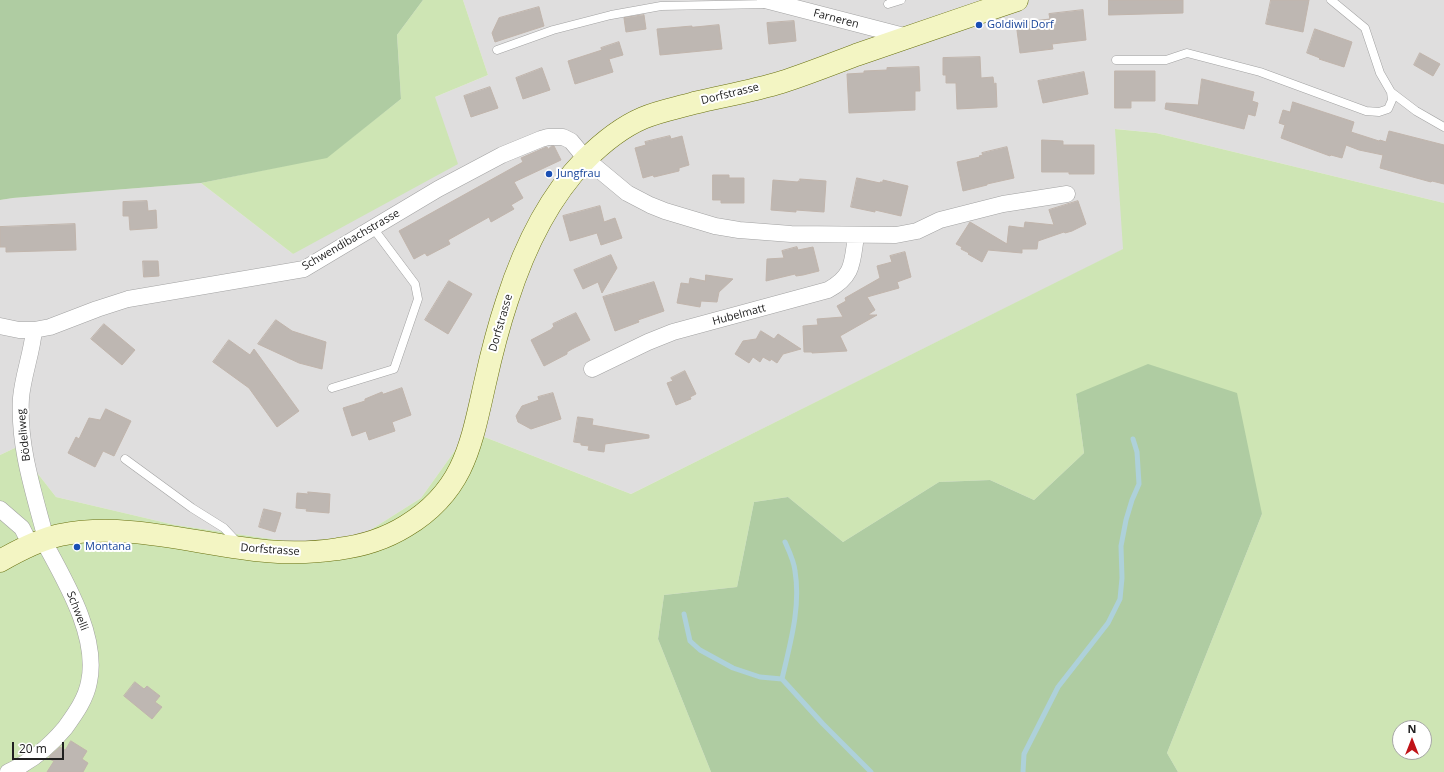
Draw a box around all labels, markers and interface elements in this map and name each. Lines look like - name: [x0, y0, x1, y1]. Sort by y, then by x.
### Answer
- street label: Farneren: [812, 7, 860, 31]
- place label: Goldiwil Dorf: [987, 18, 1054, 32]
- marker: Goldiwil Dorf: [974, 20, 984, 30]
- street label: Dorfstrasse: [700, 80, 760, 108]
- place label: Jungfrau: [557, 167, 600, 181]
- marker: Jungfrau: [544, 169, 554, 179]
- street label: Schwendibachstrasse: [300, 207, 402, 273]
- street label: Dorfstrasse: [486, 293, 516, 353]
- street label: Hubelmatt: [711, 302, 767, 328]
- street label: Bödeliweg: [15, 408, 33, 462]
- place label: Montana: [85, 540, 131, 554]
- street label: Dorfstrasse: [240, 541, 300, 559]
- marker: Montana: [72, 542, 82, 552]
- street label: Schwelli: [63, 589, 91, 633]
- north arrow: [1392, 720, 1432, 760]
- text: N: [1408, 721, 1416, 736]
- scale bar: [14, 734, 66, 760]
- text: 20 m: [19, 740, 47, 757]

